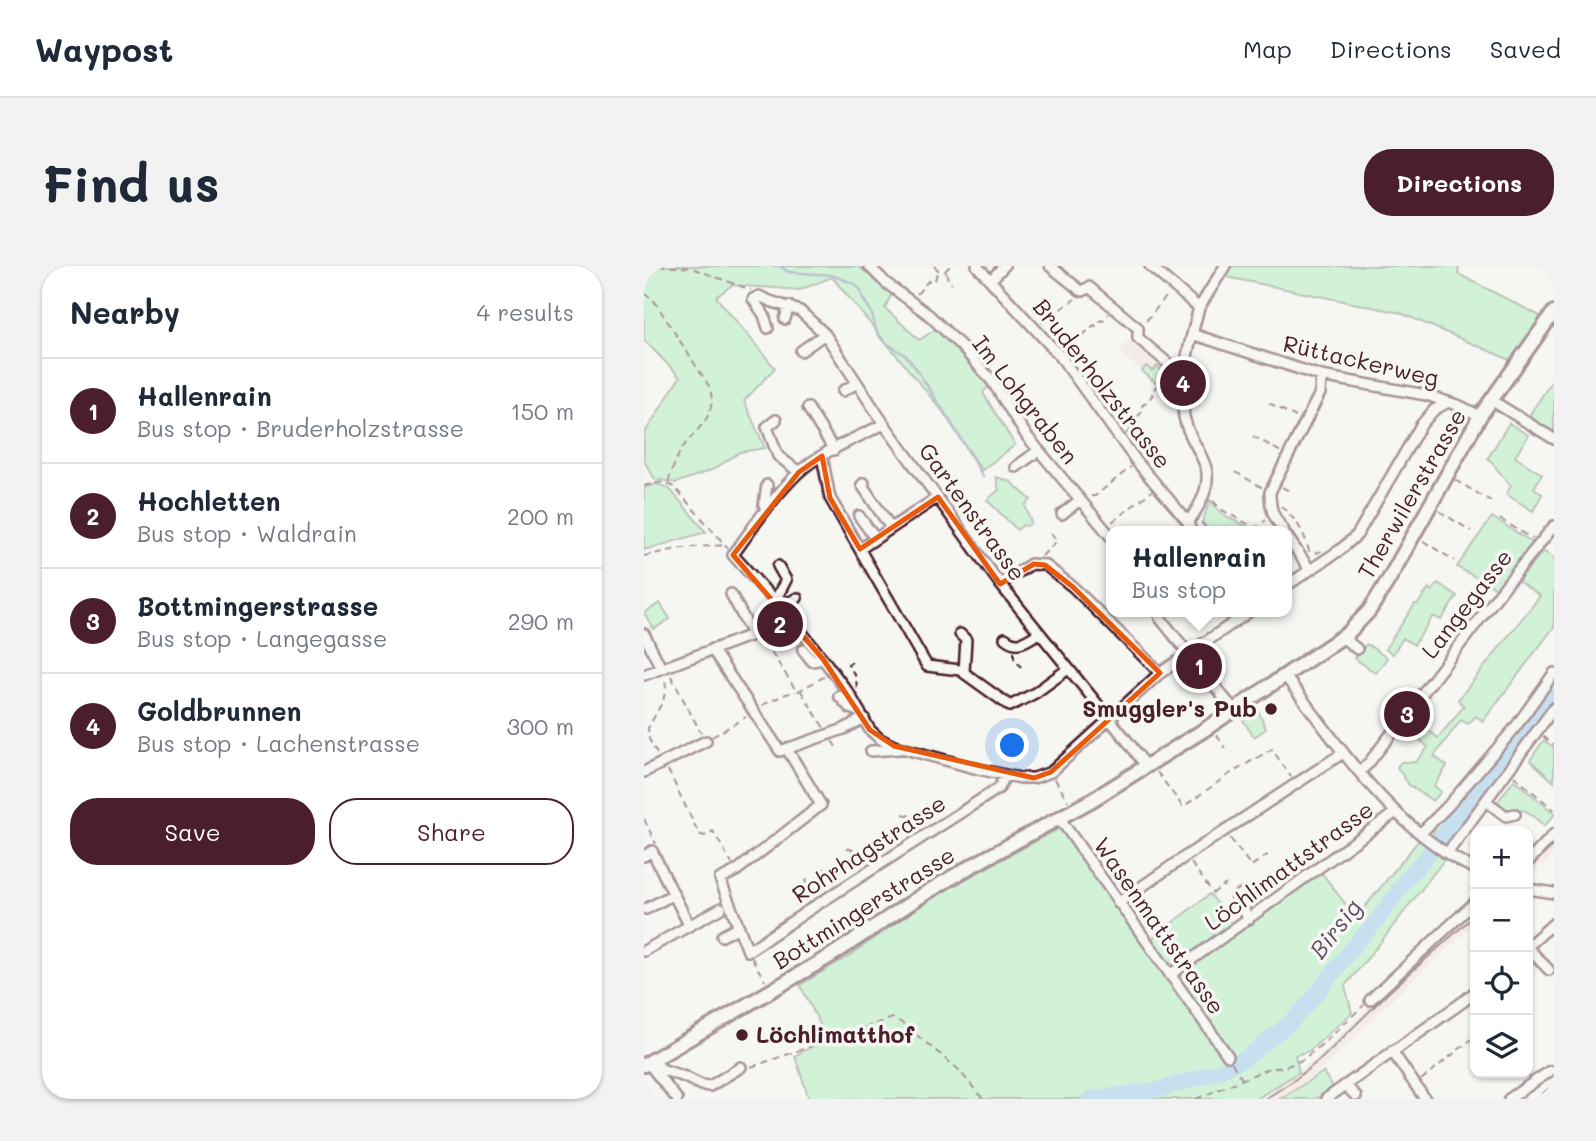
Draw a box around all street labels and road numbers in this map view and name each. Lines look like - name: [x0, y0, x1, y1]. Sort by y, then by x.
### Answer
- street label: Bruderholzstrasse: [1027, 292, 1179, 474]
- street label: Rüttackerweg: [1280, 328, 1442, 393]
- street label: Im Lohgraben: [966, 329, 1085, 470]
- street label: Therwilerstrasse: [1350, 403, 1472, 584]
- street label: Gartenstrasse: [913, 436, 1033, 586]
- street label: Langegasse: [1414, 543, 1518, 664]
- street label: Rohrhagstrasse: [786, 787, 951, 909]
- street label: Löchlimattstrasse: [1198, 794, 1379, 937]
- street label: Wasenmattstrasse: [1087, 831, 1232, 1020]
- street label: Bottmingerstrasse: [767, 839, 960, 975]

